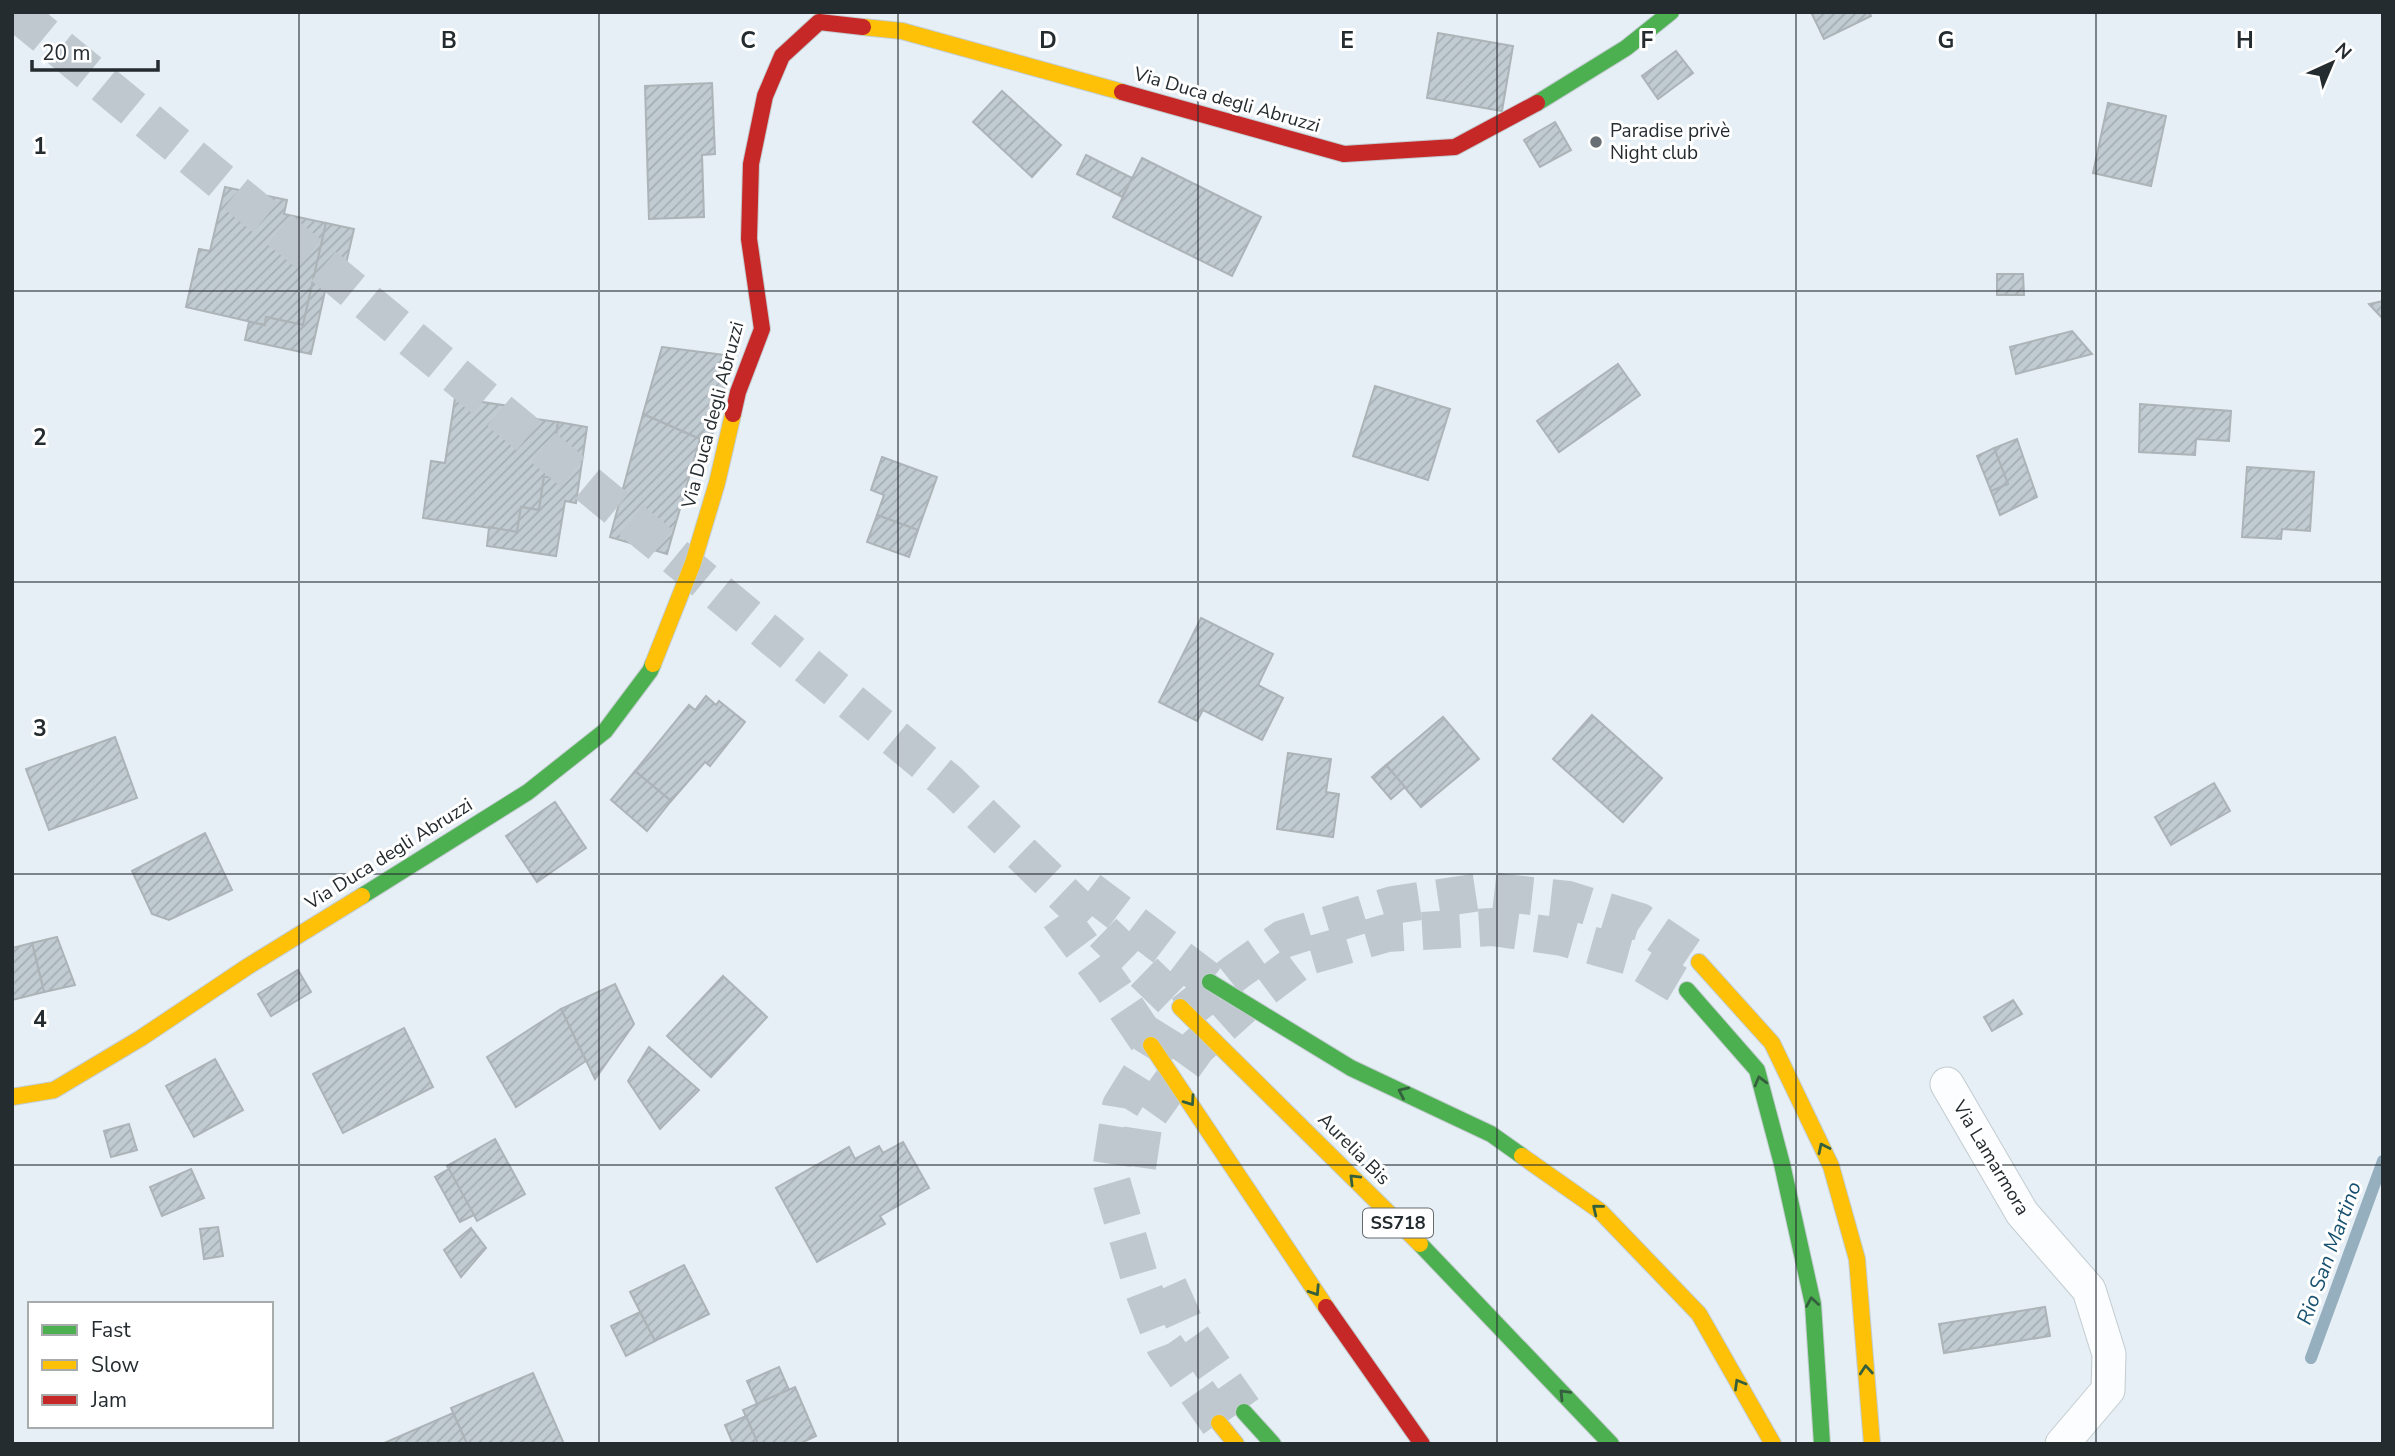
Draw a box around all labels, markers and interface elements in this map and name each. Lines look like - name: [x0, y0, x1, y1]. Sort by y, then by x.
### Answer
- text: B: [441, 25, 457, 56]
- text: C: [740, 25, 756, 56]
- text: D: [1039, 25, 1057, 56]
- text: E: [1340, 25, 1354, 56]
- text: F: [1641, 25, 1654, 56]
- text: G: [1938, 25, 1954, 56]
- text: H: [2236, 25, 2254, 56]
- scale bar: [32, 28, 158, 72]
- north arrow: [2297, 28, 2367, 98]
- text: N: [2329, 37, 2357, 66]
- text: 20 m: [42, 39, 91, 67]
- street label: Via Duca degli Abruzzi: [1130, 61, 1323, 139]
- place label: Paradise privè Night club: [1610, 118, 1730, 166]
- text: 1: [33, 131, 47, 162]
- marker: Paradise privè Night club: [1588, 134, 1604, 150]
- street label: Via Duca degli Abruzzi: [675, 319, 750, 512]
- text: 2: [33, 422, 47, 453]
- text: 3: [33, 713, 47, 744]
- street label: Via Duca degli Abruzzi: [300, 792, 478, 917]
- text: 4: [33, 1004, 47, 1035]
- one-way arrow: [1754, 1075, 1768, 1087]
- one-way arrow: [1398, 1086, 1410, 1100]
- one-way arrow: [1182, 1093, 1194, 1106]
- street label: Via Lamarmora: [1946, 1095, 2036, 1220]
- street label: Aurelia Bis: [1312, 1107, 1396, 1191]
- one-way arrow: [1817, 1143, 1831, 1155]
- one-way arrow: [1350, 1174, 1363, 1187]
- water label: Rio San Martino: [2290, 1178, 2368, 1328]
- one-way arrow: [1592, 1205, 1604, 1218]
- road number: SS718: [1363, 1208, 1433, 1238]
- one-way arrow: [1307, 1283, 1319, 1296]
- one-way arrow: [1805, 1297, 1820, 1308]
- legend: [28, 1302, 273, 1428]
- text: Fast: [91, 1316, 131, 1344]
- text: Slow: [91, 1351, 140, 1379]
- one-way arrow: [1859, 1364, 1874, 1375]
- one-way arrow: [1734, 1379, 1747, 1392]
- text: Jam: [90, 1386, 127, 1414]
- one-way arrow: [1560, 1390, 1573, 1403]

